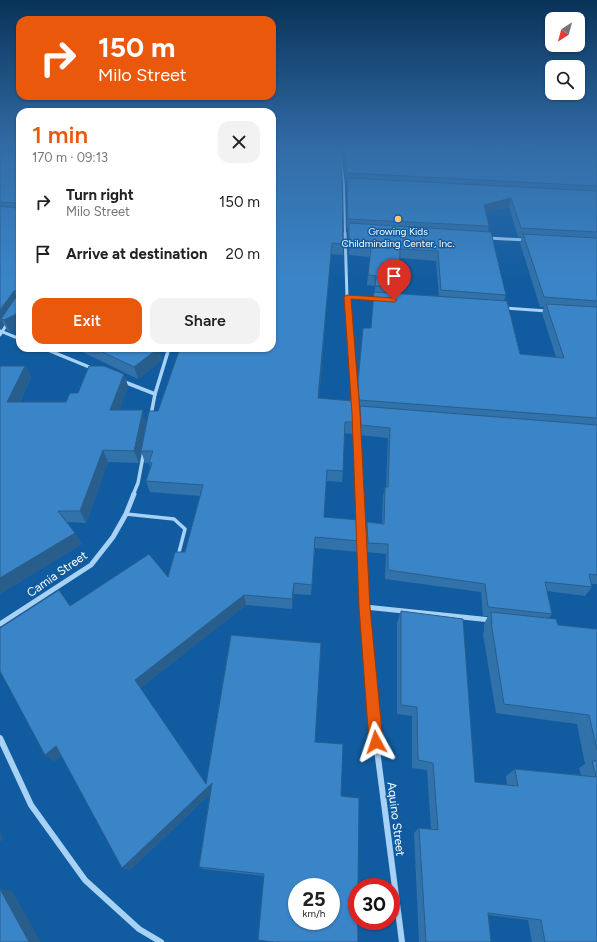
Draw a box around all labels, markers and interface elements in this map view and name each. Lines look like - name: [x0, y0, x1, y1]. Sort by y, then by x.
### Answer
- north arrow: [545, 12, 585, 52]
- map controls: [545, 12, 585, 100]
- text: 150 m: [98, 30, 175, 64]
- icon: right: [32, 32, 84, 84]
- button: search: [545, 60, 585, 100]
- text: Milo Street: [98, 64, 187, 86]
- text: 1 min: [32, 120, 88, 149]
- button: close: [218, 121, 260, 163]
- text: 170 m · 09:13: [32, 150, 108, 165]
- text: Turn right: [66, 186, 134, 204]
- icon: right: [32, 191, 54, 213]
- text: 150 m: [219, 193, 260, 211]
- text: Milo Street: [66, 204, 130, 219]
- marker: Growing Kids Childminding Center, Inc.: [393, 214, 403, 224]
- place label: Growing Kids Childminding Center, Inc.: [341, 225, 455, 250]
- icon: arrive: [32, 243, 54, 265]
- text: Arrive at destination: [66, 245, 207, 263]
- text: 20 m: [226, 245, 260, 263]
- pin: [377, 259, 411, 300]
- icon: arrive: [383, 265, 405, 287]
- button: Exit: [32, 298, 142, 344]
- button: Share: [150, 298, 260, 344]
- street label: Camia Street: [24, 548, 90, 600]
- position arrow: [355, 721, 397, 763]
- street label: Aquino Street: [385, 781, 408, 857]
- speed limit sign: 30: [348, 878, 400, 930]
- text: 25: [302, 887, 326, 911]
- text: km/h: [303, 907, 325, 920]

